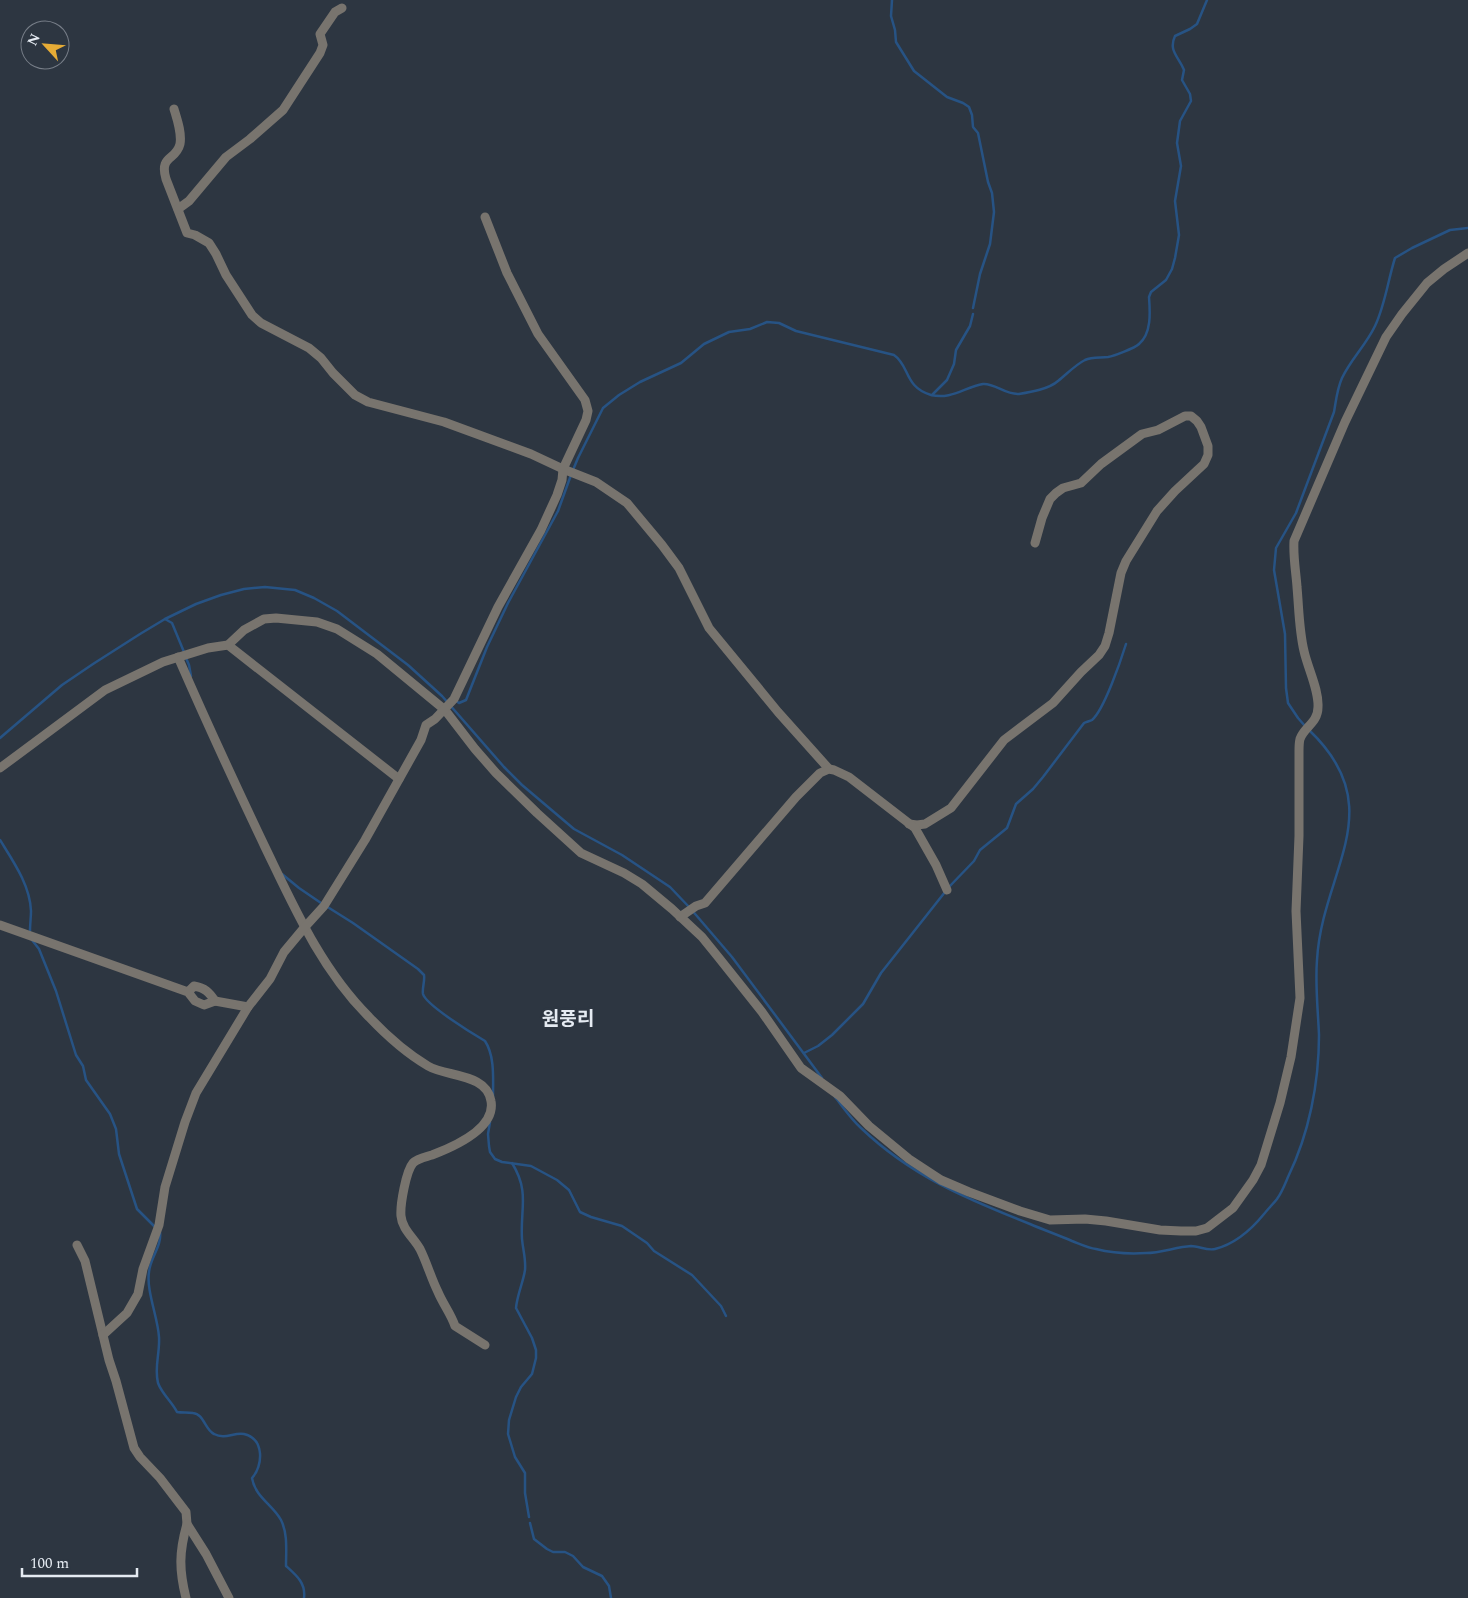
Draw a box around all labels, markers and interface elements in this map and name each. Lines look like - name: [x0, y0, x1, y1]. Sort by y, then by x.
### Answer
- north arrow: [20, 20, 70, 70]
- text: N: [22, 30, 46, 49]
- district label: 원풍리: [542, 1005, 594, 1034]
- scale bar: [22, 1546, 138, 1578]
- text: 100 m: [30, 1552, 69, 1575]

